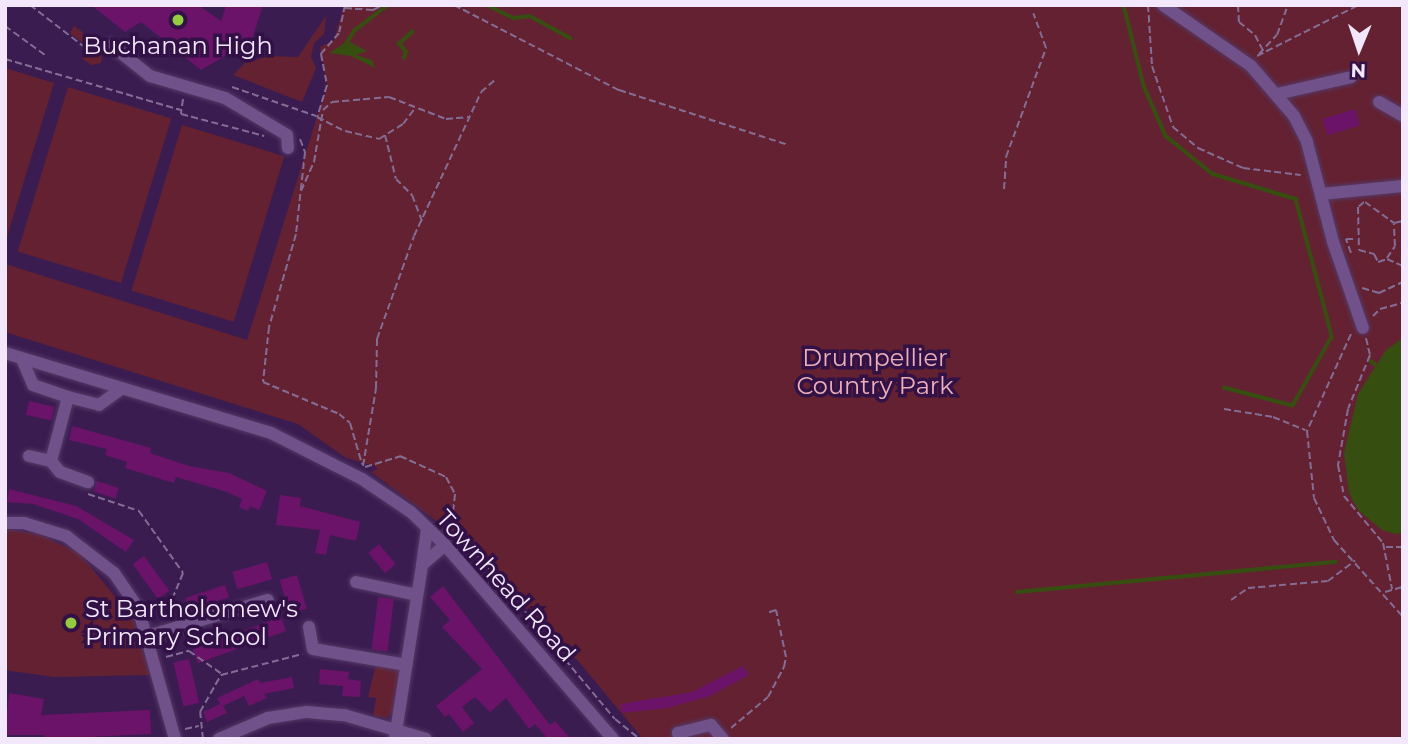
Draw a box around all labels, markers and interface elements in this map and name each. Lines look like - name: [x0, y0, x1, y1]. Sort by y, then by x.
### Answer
- marker: Buchanan High: [170, 12, 186, 28]
- north arrow: [1324, 14, 1394, 84]
- place label: Buchanan High: [83, 32, 273, 60]
- text: N: [1350, 59, 1366, 82]
- park label: Drumpellier Country Park: [796, 344, 954, 400]
- street label: Townhead Road: [430, 504, 582, 668]
- place label: St Bartholomew's Primary School: [85, 595, 298, 651]
- marker: St Bartholomew's Primary School: [63, 615, 79, 631]

